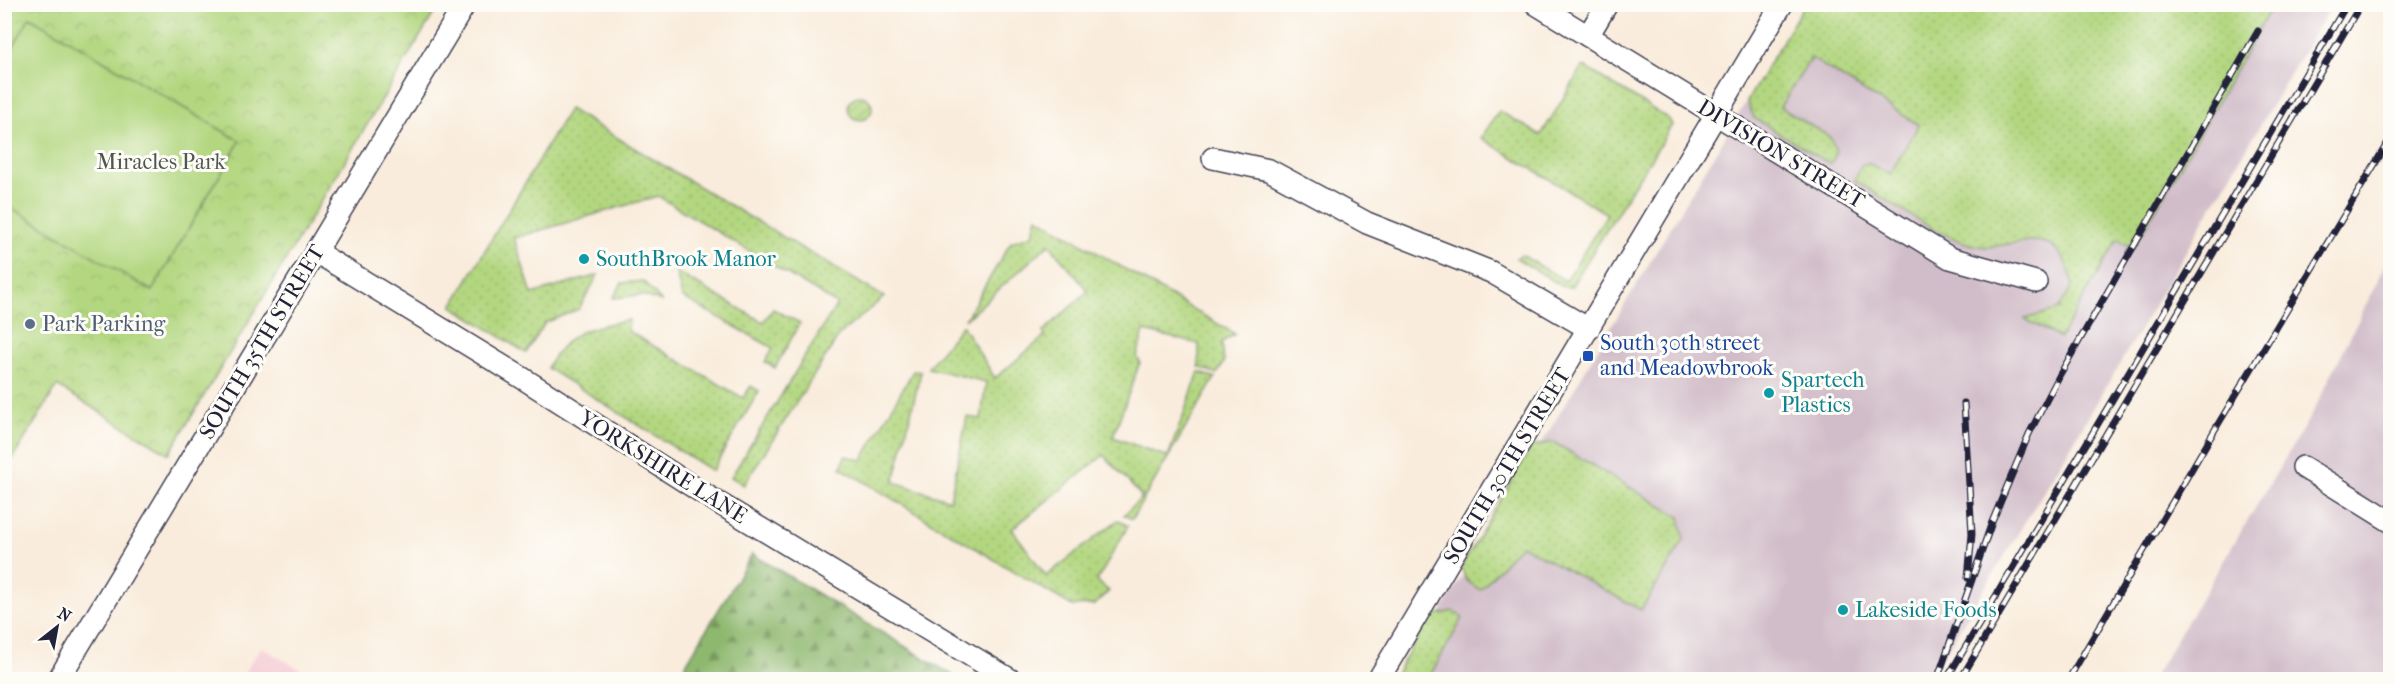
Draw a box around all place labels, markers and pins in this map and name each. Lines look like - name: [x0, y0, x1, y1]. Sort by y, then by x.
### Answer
- place label: SouthBrook Manor: [596, 246, 777, 272]
- marker: SouthBrook Manor: [577, 252, 591, 266]
- place label: Park Parking: [42, 311, 165, 337]
- marker: Park Parking: [23, 317, 37, 331]
- place label: South 30th street and Meadowbrook: [1600, 330, 1774, 381]
- marker: South 30th street and Meadowbrook: [1581, 349, 1595, 363]
- place label: Spartech Plastics: [1781, 367, 1865, 418]
- marker: Spartech Plastics: [1762, 386, 1776, 400]
- place label: Lakeside Foods: [1855, 597, 1997, 623]
- marker: Lakeside Foods: [1836, 603, 1850, 617]

